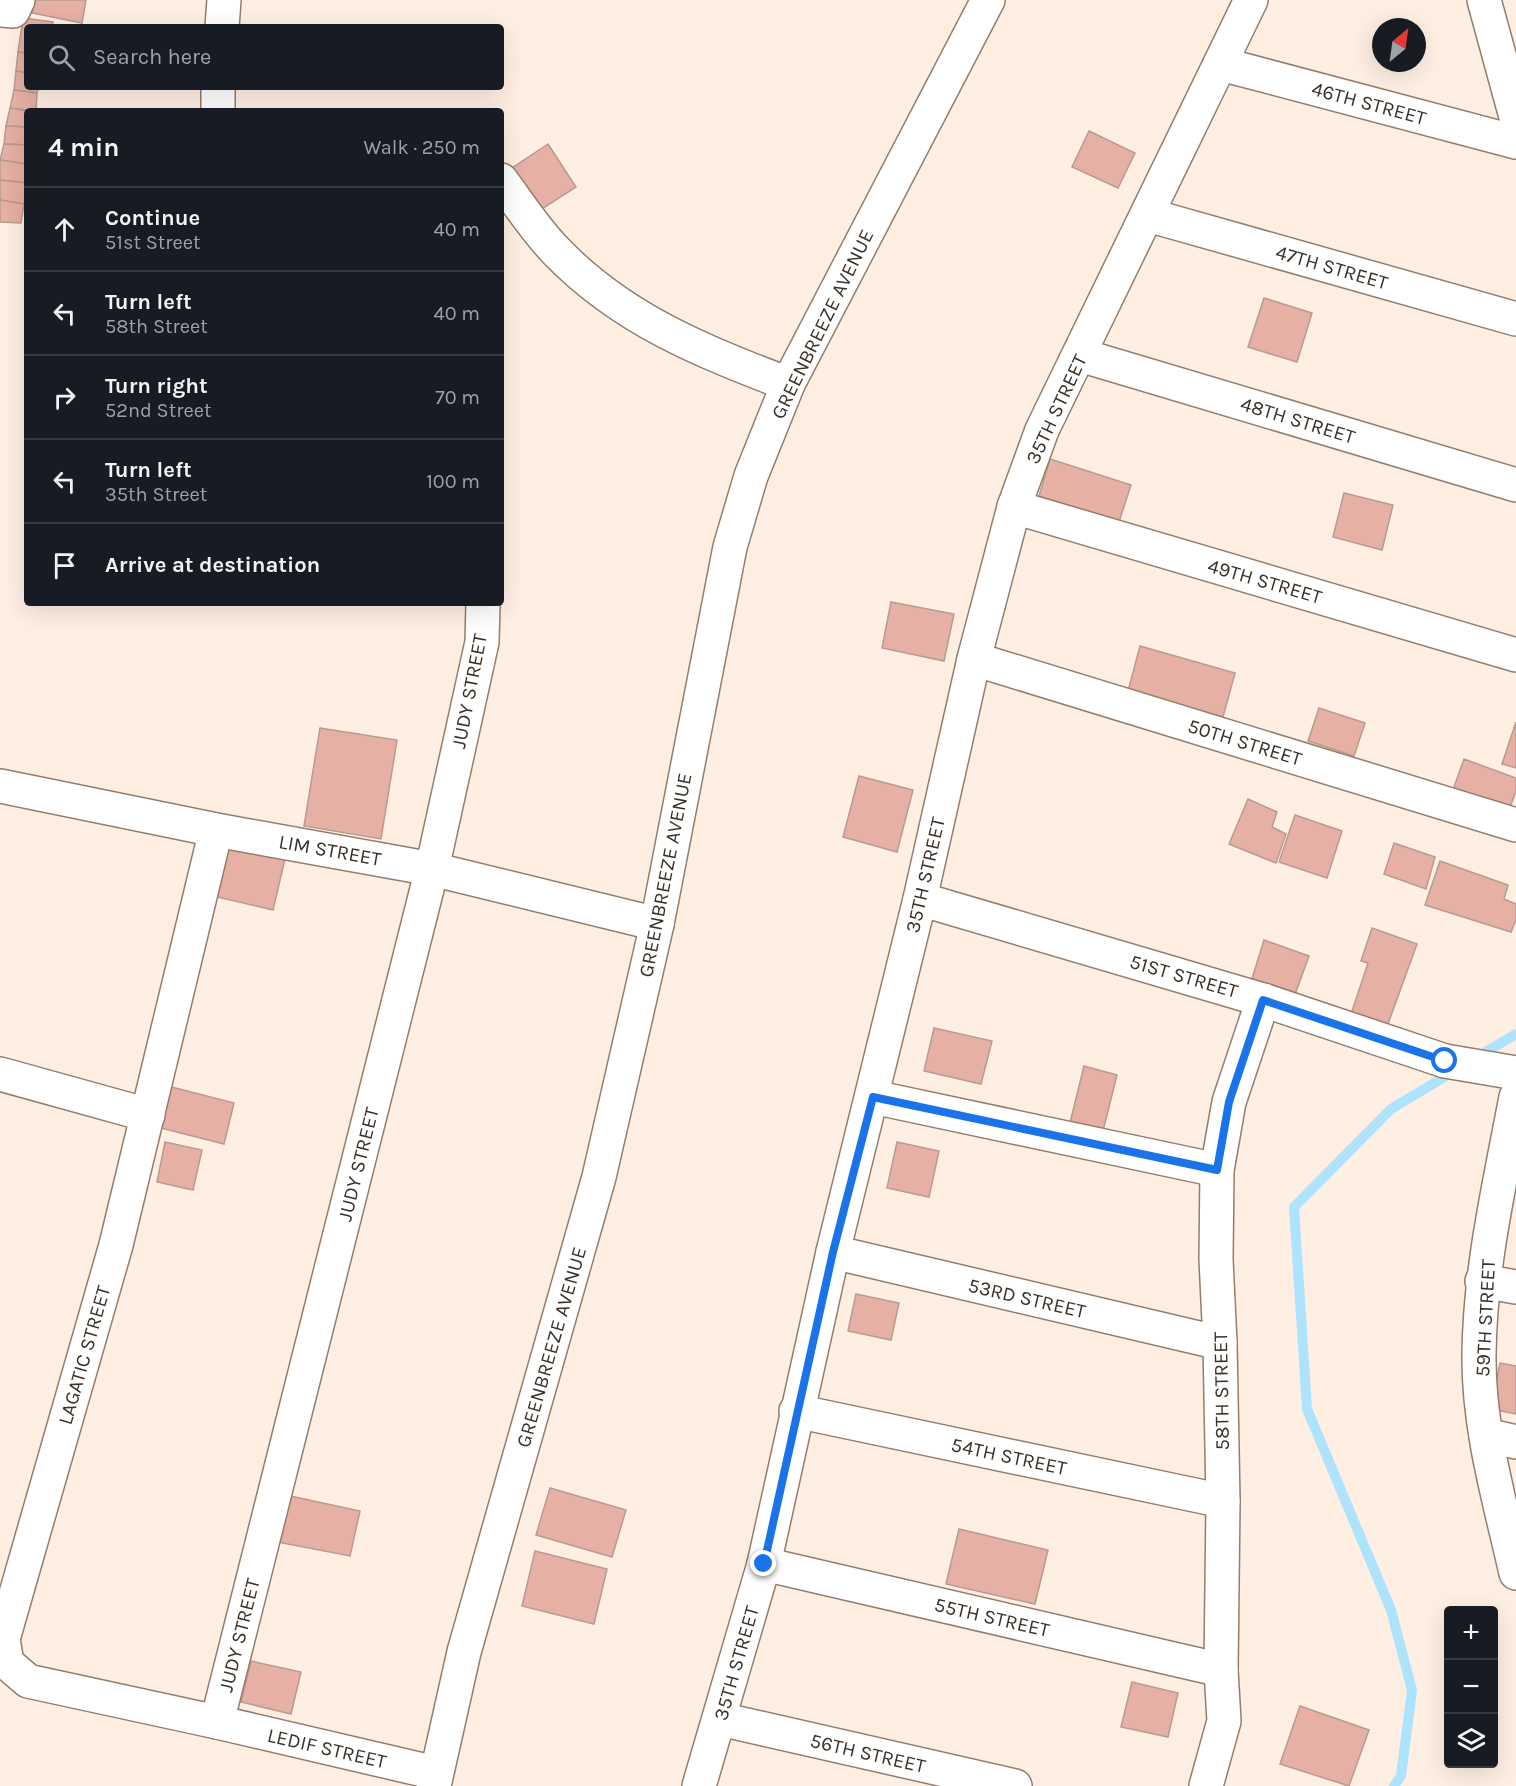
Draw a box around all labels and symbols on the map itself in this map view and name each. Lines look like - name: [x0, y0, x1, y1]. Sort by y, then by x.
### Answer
- north arrow: [1372, 18, 1426, 72]
- street label: 46TH STREET: [1309, 77, 1429, 130]
- street label: GREENBREEZE AVENUE: [767, 226, 878, 423]
- street label: 47TH STREET: [1273, 241, 1391, 294]
- street label: 35TH STREET: [1021, 351, 1092, 468]
- street label: 48TH STREET: [1238, 392, 1358, 449]
- street label: 49TH STREET: [1205, 554, 1325, 609]
- street label: JUDY STREET: [447, 632, 492, 750]
- street label: 50TH STREET: [1185, 714, 1305, 771]
- street label: GREENBREEZE AVENUE: [634, 771, 697, 979]
- street label: 35TH STREET: [901, 815, 950, 935]
- street label: LIM STREET: [277, 830, 383, 871]
- street label: 51ST STREET: [1127, 950, 1241, 1003]
- route start: [1431, 1047, 1457, 1073]
- street label: JUDY STREET: [333, 1105, 384, 1223]
- street label: GREENBREEZE AVENUE: [512, 1244, 591, 1450]
- street label: 59TH STREET: [1471, 1259, 1500, 1377]
- street label: 53RD STREET: [966, 1274, 1088, 1323]
- street label: LAGATIC STREET: [54, 1283, 115, 1427]
- street label: 58TH STREET: [1209, 1332, 1234, 1450]
- street label: 54TH STREET: [949, 1433, 1069, 1480]
- route end: [750, 1550, 776, 1576]
- street label: JUDY STREET: [214, 1576, 265, 1694]
- street label: 55TH STREET: [932, 1593, 1052, 1642]
- street label: 35TH STREET: [709, 1603, 764, 1723]
- street label: LEDIF STREET: [265, 1724, 389, 1773]
- street label: 56TH STREET: [808, 1729, 928, 1778]

